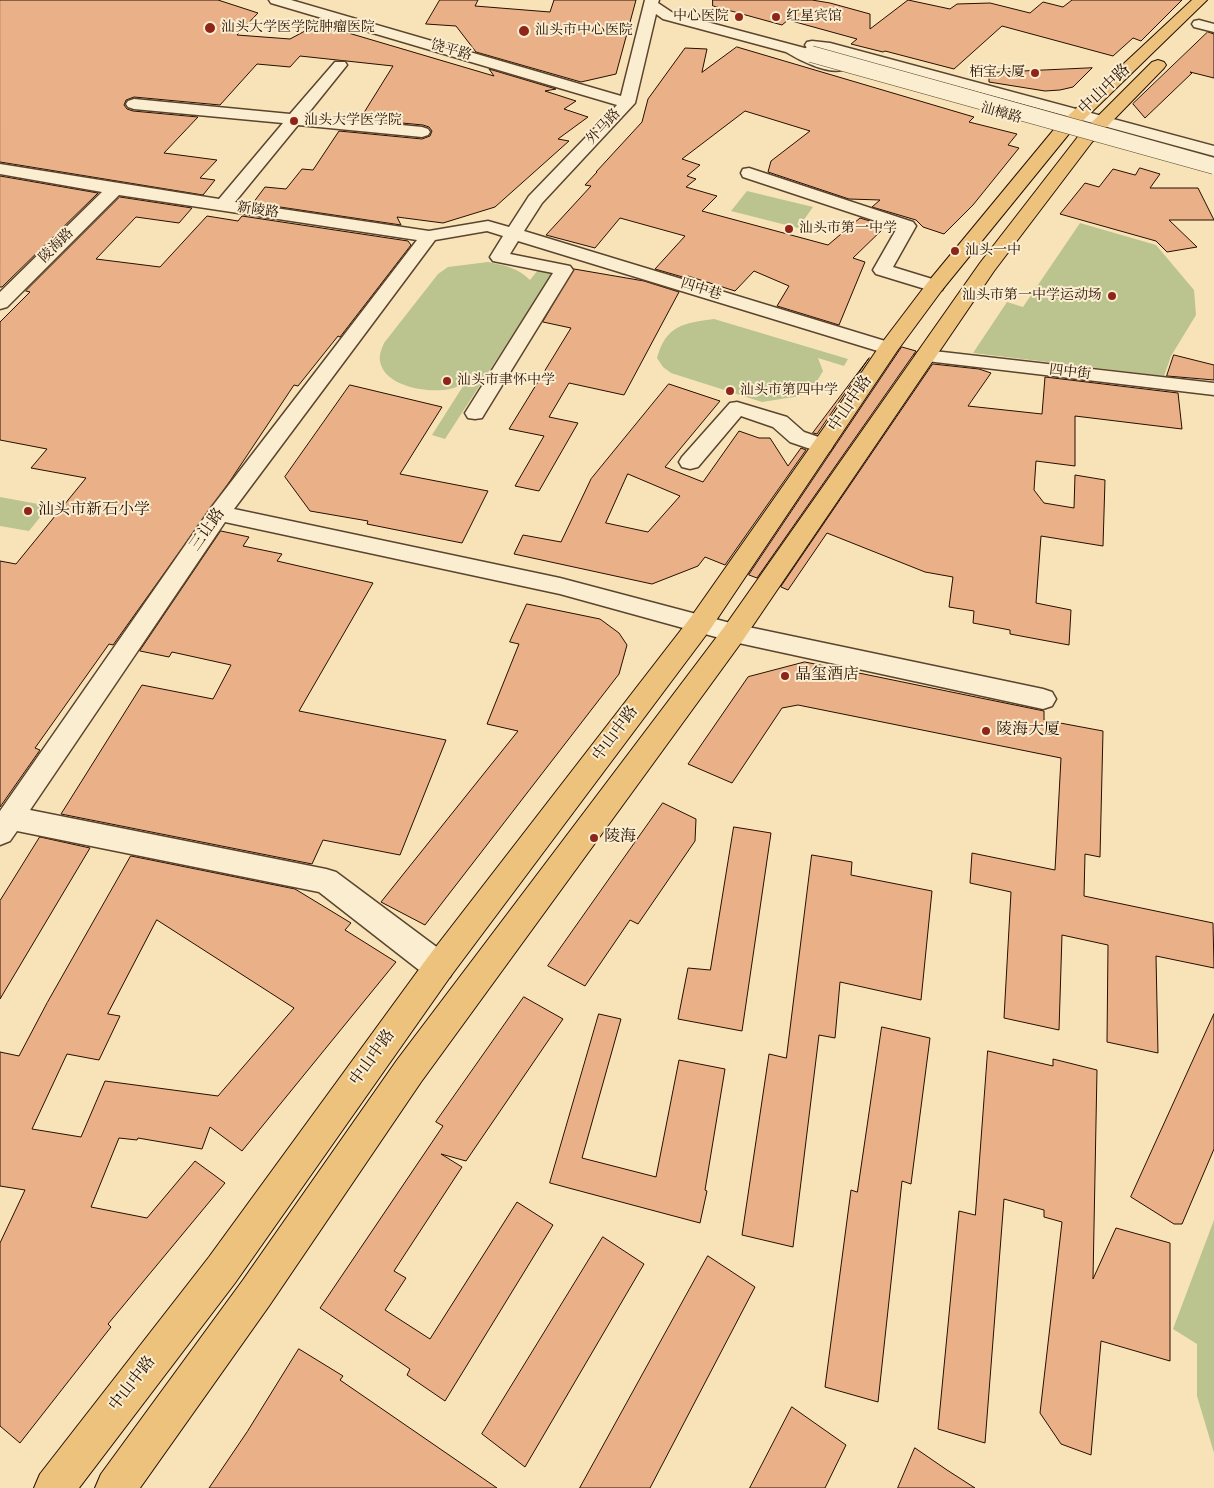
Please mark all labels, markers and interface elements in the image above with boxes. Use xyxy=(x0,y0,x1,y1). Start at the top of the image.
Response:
place label: 中心医院 xyxy=(673,9,729,25)
place label: 红星宾馆 xyxy=(786,9,842,25)
marker: 中心医院 xyxy=(733,11,745,23)
marker: 红星宾馆 xyxy=(770,11,782,23)
place label: 汕头大学医学院肿瘤医院 xyxy=(221,20,375,36)
marker: 汕头大学医学院肿瘤医院 xyxy=(203,21,217,35)
place label: 汕头市中心医院 xyxy=(535,23,633,39)
marker: 汕头市中心医院 xyxy=(517,24,531,38)
street label: 饶平路 xyxy=(428,37,474,65)
street label: 中山中路 xyxy=(1075,61,1135,119)
place label: 栢宝大厦 xyxy=(969,65,1025,81)
marker: 栢宝大厦 xyxy=(1029,67,1041,79)
street label: 汕樟路 xyxy=(978,100,1024,128)
street label: 外马路 xyxy=(584,106,624,148)
place label: 汕头大学医学院 xyxy=(304,113,402,129)
marker: 汕头大学医学院 xyxy=(288,115,300,127)
street label: 新陵路 xyxy=(236,200,280,222)
place label: 汕头市第一中学 xyxy=(799,221,897,237)
marker: 汕头市第一中学 xyxy=(783,223,795,235)
street label: 陵海路 xyxy=(36,225,78,267)
place label: 汕头一中 xyxy=(965,243,1021,259)
marker: 汕头一中 xyxy=(949,245,961,257)
street label: 四中巷 xyxy=(678,276,724,304)
place label: 汕头市第一中学运动场 xyxy=(962,288,1102,304)
marker: 汕头市第一中学运动场 xyxy=(1106,290,1118,302)
street label: 四中街 xyxy=(1048,362,1092,384)
street label: 中山中路 xyxy=(825,372,877,436)
place label: 汕头市聿怀中学 xyxy=(457,373,555,389)
marker: 汕头市聿怀中学 xyxy=(441,375,453,387)
place label: 汕头市第四中学 xyxy=(740,383,838,399)
marker: 汕头市第四中学 xyxy=(724,385,736,397)
place label: 汕头市新石小学 xyxy=(38,501,150,521)
marker: 汕头市新石小学 xyxy=(22,505,34,517)
street label: 三让路 xyxy=(186,505,230,555)
place label: 晶玺酒店 xyxy=(795,666,859,686)
marker: 晶玺酒店 xyxy=(779,670,791,682)
street label: 中山中路 xyxy=(589,703,643,765)
place label: 陵海大厦 xyxy=(996,721,1060,741)
marker: 陵海大厦 xyxy=(980,725,992,737)
place label: 陵海 xyxy=(604,828,636,848)
marker: 陵海 xyxy=(588,832,600,844)
street label: 中山中路 xyxy=(346,1026,400,1090)
street label: 中山中路 xyxy=(106,1353,160,1415)

